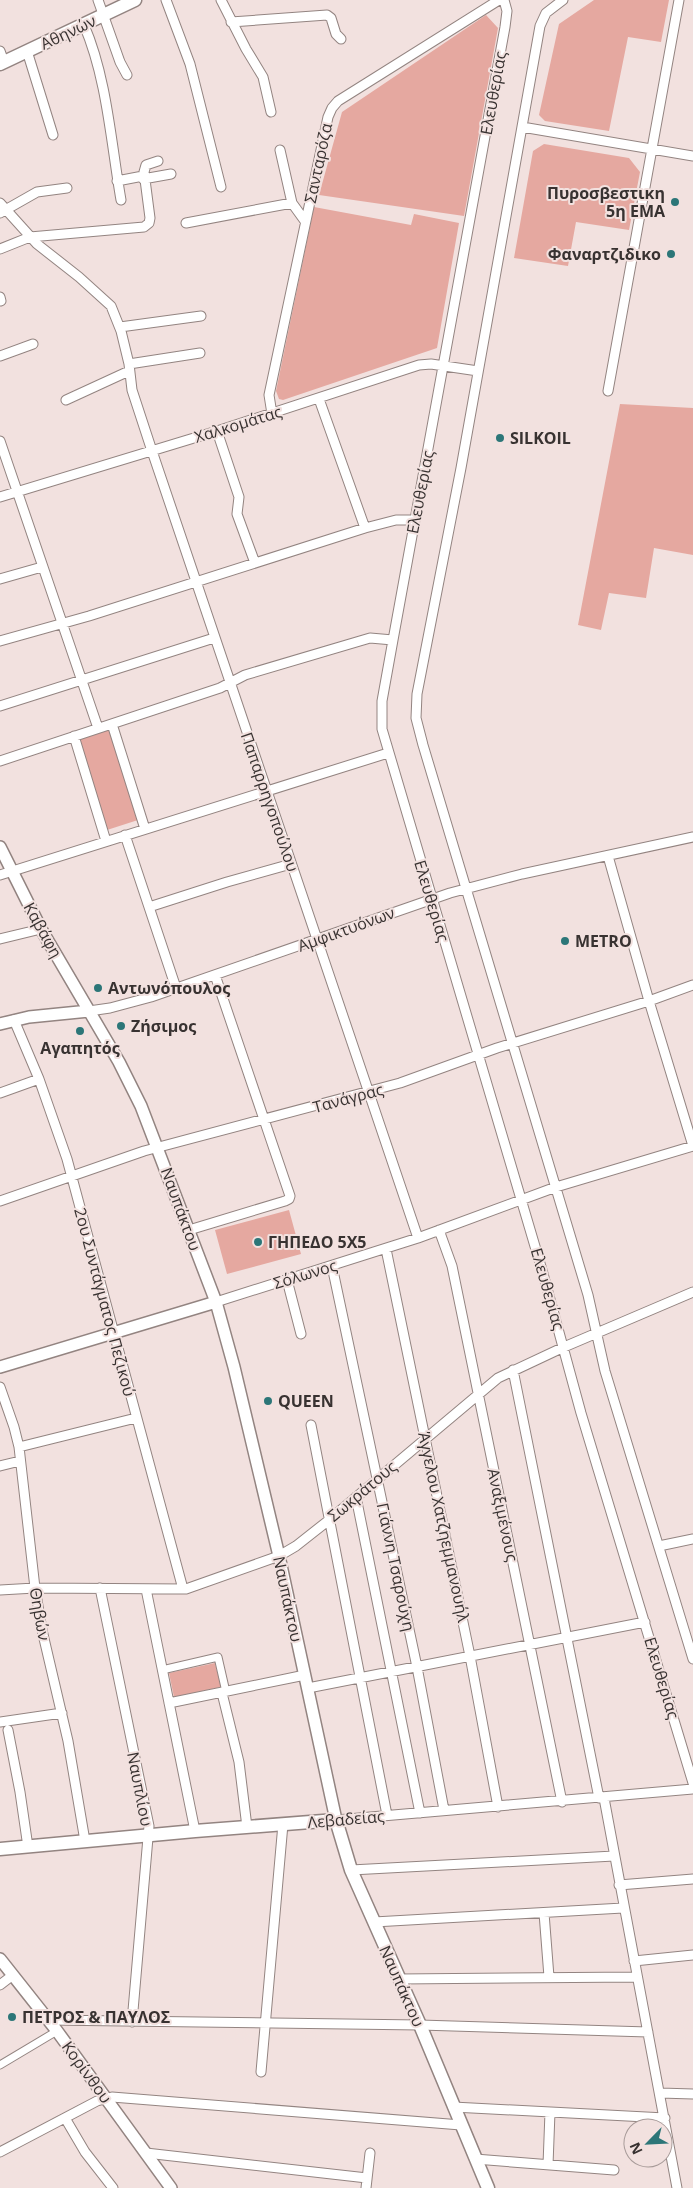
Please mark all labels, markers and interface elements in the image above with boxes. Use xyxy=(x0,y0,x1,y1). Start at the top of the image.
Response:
street label: Αθηνών xyxy=(37,9,100,54)
street label: Ελευθερίας xyxy=(475,49,511,137)
street label: Σανταρόζα xyxy=(299,121,337,205)
place label: Πυροσβεστικη 5η ΕΜΑ xyxy=(547,182,666,222)
marker: Πυροσβεστικη 5η ΕΜΑ xyxy=(669,196,681,208)
place label: Φαναρτζιδικο xyxy=(548,243,661,265)
marker: Φαναρτζιδικο xyxy=(665,248,677,260)
street label: Χαλκομάτας xyxy=(192,400,285,448)
place label: SILKOIL xyxy=(510,427,571,449)
marker: SILKOIL xyxy=(494,432,506,444)
street label: Ελευθερίας xyxy=(401,448,439,536)
street label: Παπαρρηγοπούλου xyxy=(236,729,304,875)
street label: Ελευθερίας xyxy=(409,857,455,945)
street label: Καβάφη xyxy=(19,898,67,962)
street label: Αμφικτυόνων xyxy=(294,901,398,957)
place label: METRO xyxy=(575,930,632,952)
marker: METRO xyxy=(559,935,571,947)
place label: Αντωνόπουλος xyxy=(108,977,230,999)
marker: Αντωνόπουλος xyxy=(92,982,104,994)
place label: Ζήσιμος xyxy=(131,1015,196,1037)
marker: Ζήσιμος xyxy=(115,1020,127,1032)
marker: Αγαπητός xyxy=(74,1025,86,1037)
place label: Αγαπητός xyxy=(40,1037,120,1059)
street label: Τανάγρας xyxy=(310,1078,386,1118)
street label: Ναυπάκτου xyxy=(156,1164,206,1254)
street label: 2ου Συντάγματος Πεζικού xyxy=(69,1205,141,1399)
place label: ΓΗΠΕΔΟ 5X5 xyxy=(268,1231,367,1253)
marker: ΓΗΠΕΔΟ 5X5 xyxy=(252,1236,264,1248)
street label: Ελευθερίας xyxy=(526,1245,570,1333)
street label: Σόλωνος xyxy=(270,1254,340,1294)
place label: QUEEN xyxy=(278,1390,334,1412)
marker: QUEEN xyxy=(262,1395,274,1407)
street label: Άγγελου Χατζηεμμανουήλ xyxy=(413,1430,475,1625)
street label: Σωκράτους xyxy=(323,1455,401,1526)
street label: Αναξιμένους xyxy=(482,1466,524,1564)
street label: Γιάννη Τσαρούχη xyxy=(372,1501,420,1633)
street label: Ναυπάκτου xyxy=(268,1554,308,1644)
street label: Θηβών xyxy=(25,1586,56,1643)
street label: Ελευθερίας xyxy=(639,1634,685,1722)
street label: Ναυπλίου xyxy=(122,1750,158,1828)
street label: Λεβαδείας xyxy=(307,1805,386,1833)
street label: Ναυπάκτου xyxy=(374,1942,430,2030)
place label: ΠΕΤΡΟΣ & ΠΑΥΛΟΣ xyxy=(22,2006,170,2028)
marker: ΠΕΤΡΟΣ & ΠΑΥΛΟΣ xyxy=(6,2011,18,2023)
street label: Κορίνθου xyxy=(57,2036,117,2108)
north arrow xyxy=(623,2118,673,2168)
text: N xyxy=(625,2139,647,2158)

